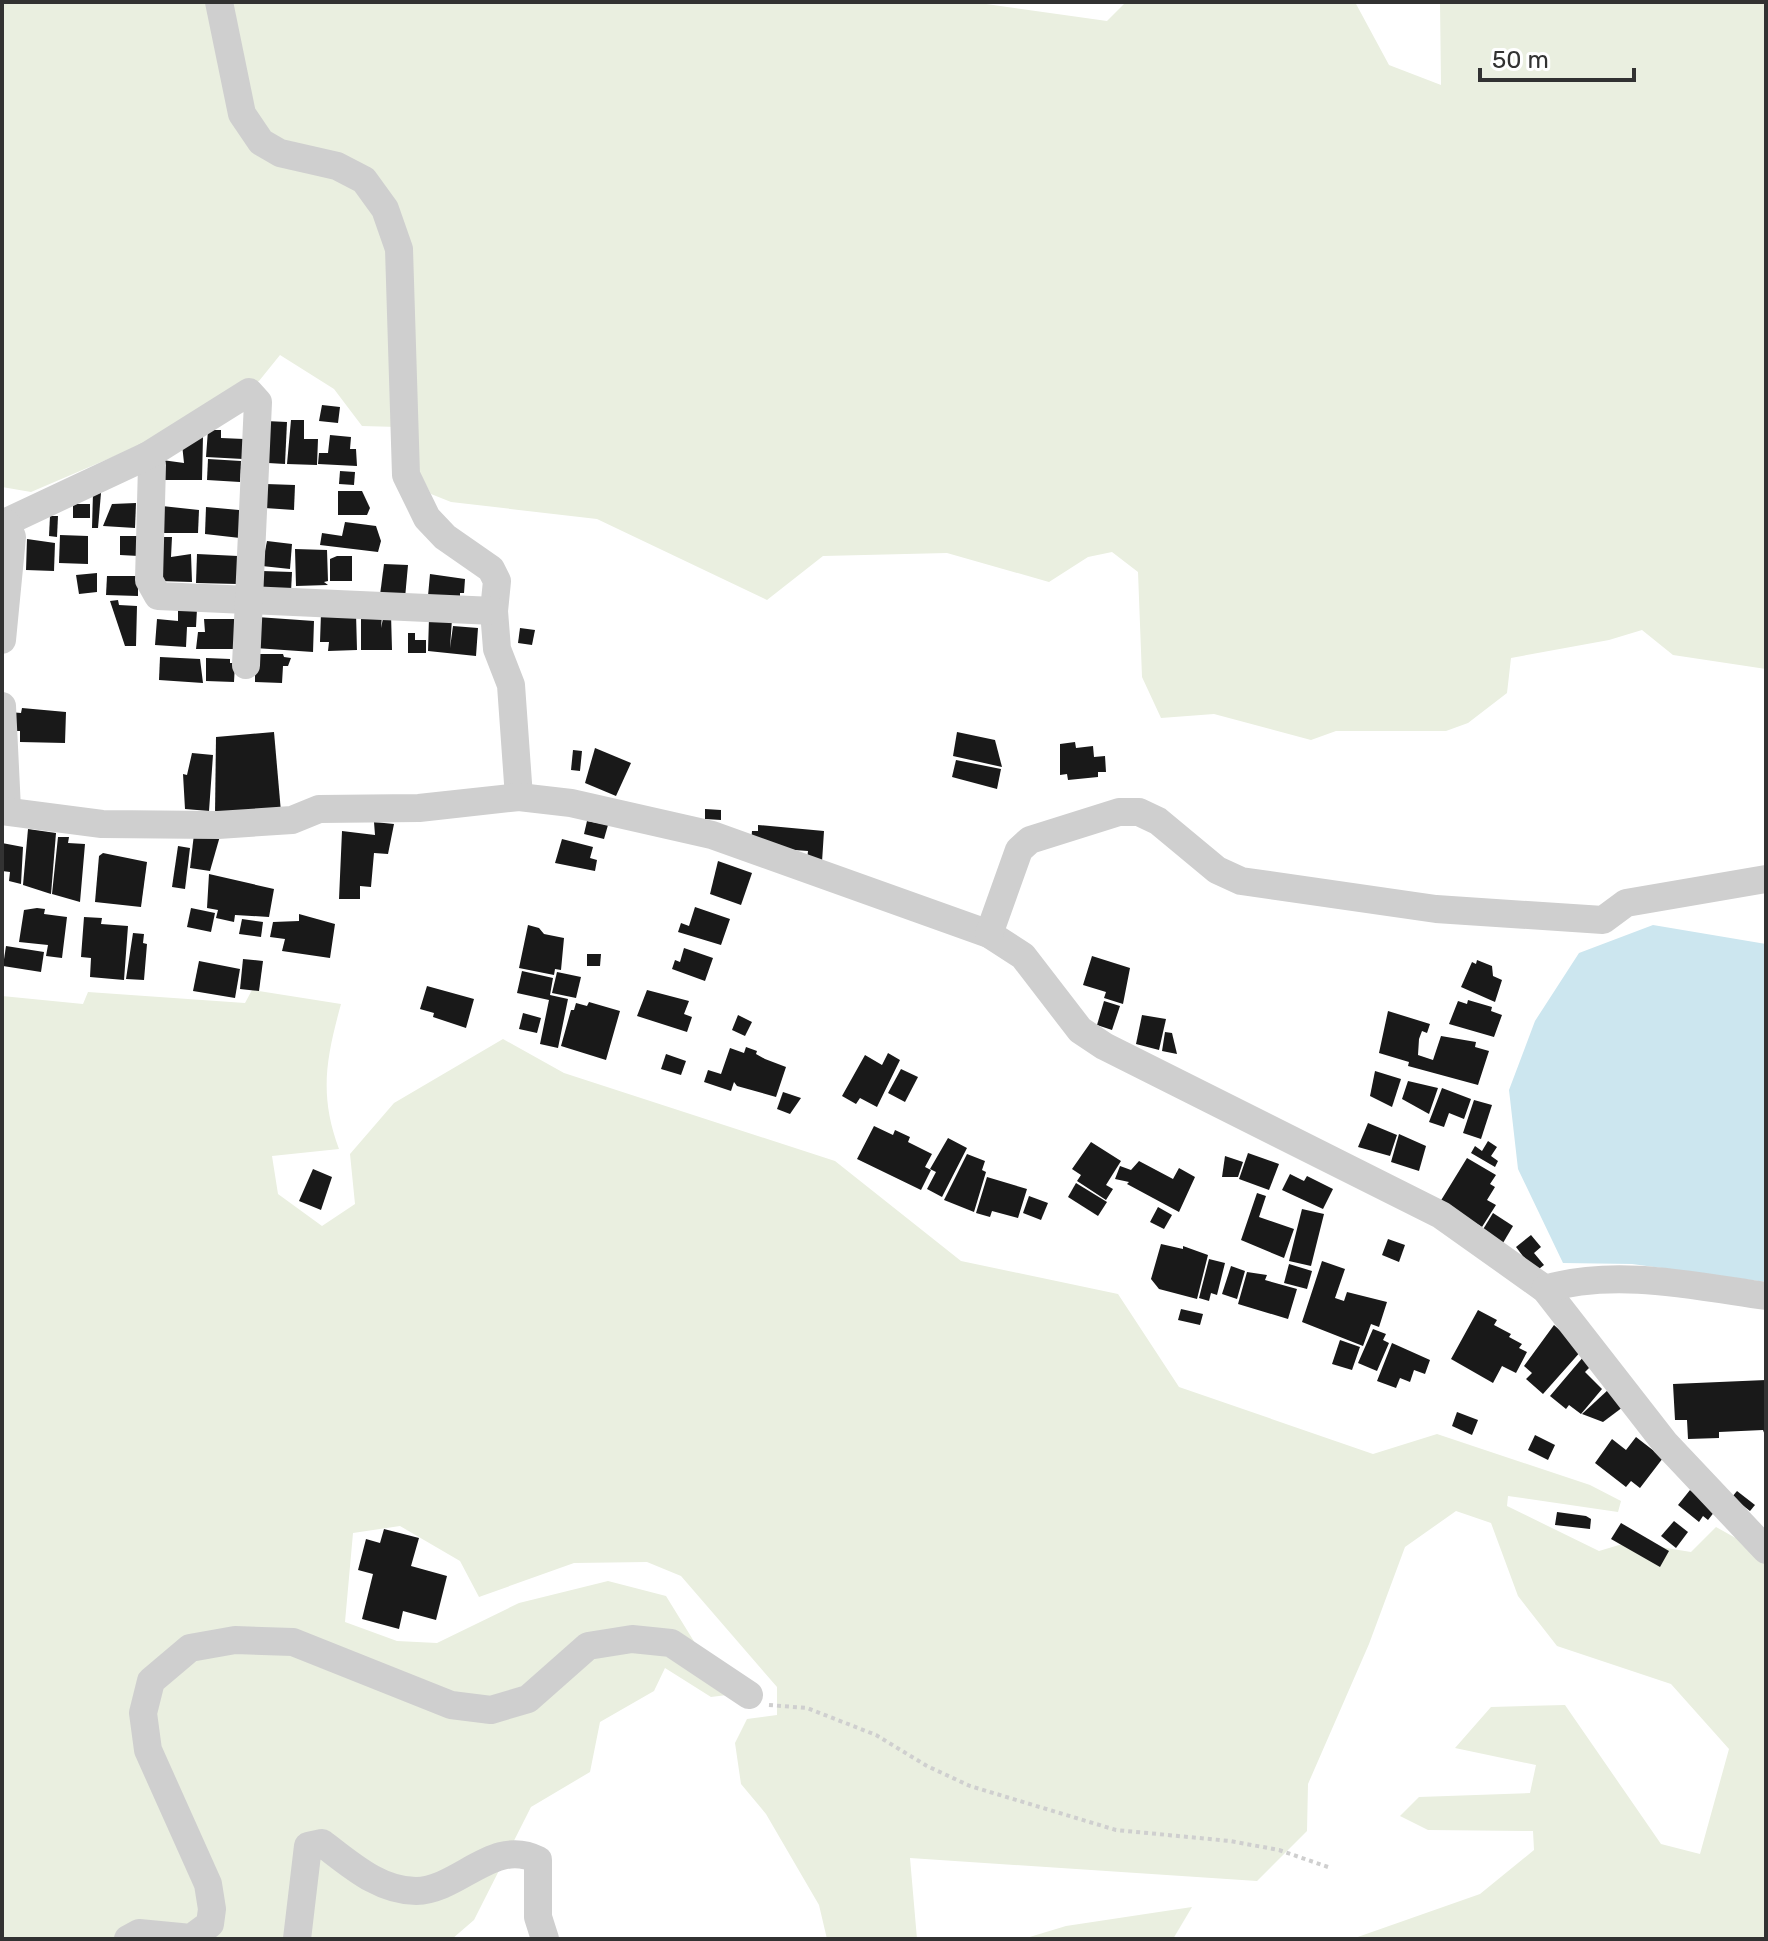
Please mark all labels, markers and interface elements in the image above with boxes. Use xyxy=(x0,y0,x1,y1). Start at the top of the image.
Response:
scale bar xyxy=(1480,32,1634,82)
text: 50 m xyxy=(1492,46,1549,74)

